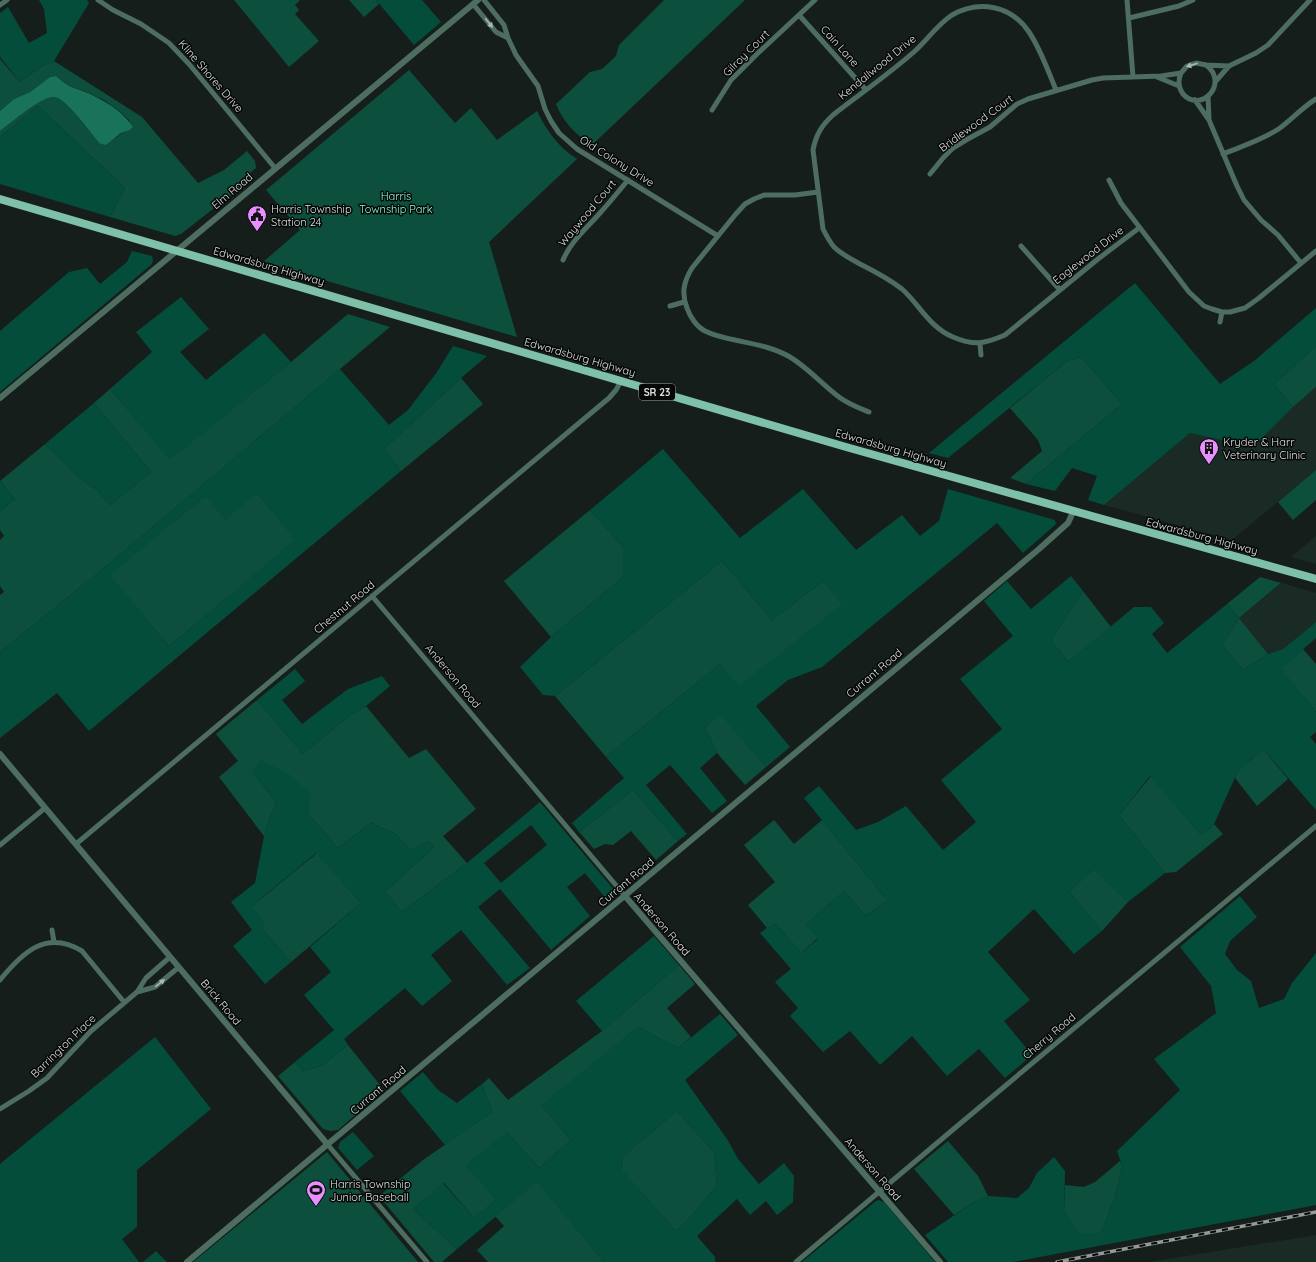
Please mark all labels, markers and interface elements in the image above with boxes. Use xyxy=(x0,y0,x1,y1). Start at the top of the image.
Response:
one-way arrow xyxy=(485,18,493,29)
street label: Cain Lane xyxy=(818,22,862,70)
street label: Gilroy Court xyxy=(720,26,773,79)
street label: Kendallwood Drive xyxy=(835,31,919,103)
street label: Kline Shores Drive xyxy=(176,37,246,115)
one-way arrow xyxy=(1186,62,1198,68)
street label: Bridlewood Court xyxy=(936,91,1016,155)
street label: Old Colony Drive xyxy=(577,132,657,190)
street label: Elm Road xyxy=(209,170,255,212)
street label: Waywood Court xyxy=(555,177,619,249)
park label: Harris Township Park xyxy=(359,189,433,216)
place label: Harris Township Station 24 xyxy=(271,202,352,229)
public building icon: Harris Township Station 24 xyxy=(246,204,268,232)
street label: Eaglewood Drive xyxy=(1050,223,1126,287)
street label: Edwardsburg Highway xyxy=(212,243,326,289)
street label: Edwardsburg Highway xyxy=(523,334,637,380)
road number: SR 23 xyxy=(639,384,675,400)
street label: Edwardsburg Highway xyxy=(834,425,948,471)
place label: Kryder & Harr Veterinary Clinic xyxy=(1223,435,1306,462)
building icon: Kryder & Harr Veterinary Clinic xyxy=(1198,437,1220,465)
street label: Edwardsburg Highway xyxy=(1145,514,1259,558)
street label: Chestnut Road xyxy=(311,577,377,637)
street label: Anderson Road xyxy=(422,641,484,711)
street label: Currant Road xyxy=(843,646,905,700)
street label: Currant Road xyxy=(595,855,657,909)
street label: Anderson Road xyxy=(631,890,693,958)
street label: Brick Road xyxy=(198,976,244,1028)
one-way arrow xyxy=(154,978,165,987)
street label: Cherry Road xyxy=(1020,1010,1078,1062)
street label: Barrington Place xyxy=(27,1011,99,1081)
street label: Currant Road xyxy=(347,1063,409,1117)
street label: Anderson Road xyxy=(842,1135,904,1203)
place label: Harris Township Junior Baseball xyxy=(330,1177,411,1204)
sports icon: Harris Township Junior Baseball xyxy=(305,1179,327,1207)

